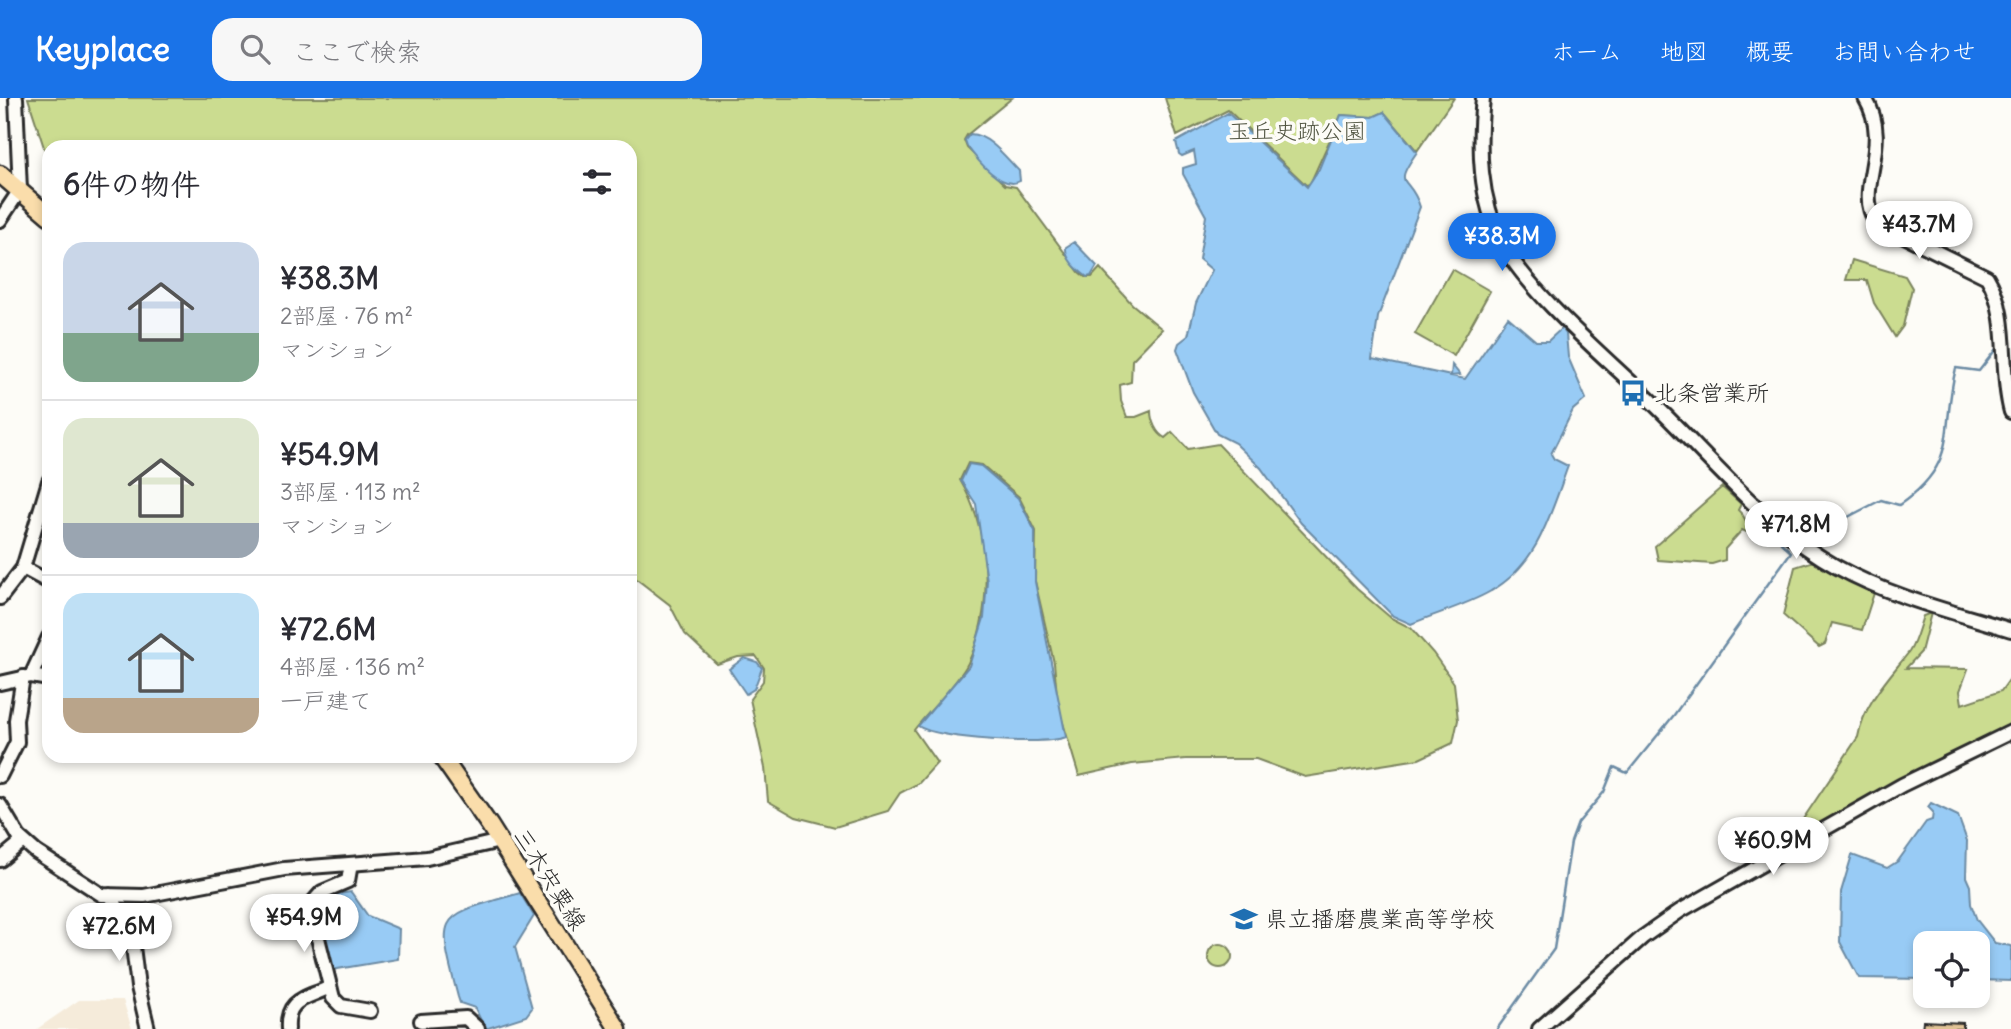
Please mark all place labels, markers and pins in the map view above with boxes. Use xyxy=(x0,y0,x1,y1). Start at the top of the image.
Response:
pin: ¥43.7M xyxy=(1862,202,1976,261)
pin: ¥38.3M xyxy=(1445,214,1559,273)
bus stop icon: 北条営業所 xyxy=(1618,378,1648,408)
place label: 北条営業所 xyxy=(1654,378,1769,407)
pin: ¥71.8M xyxy=(1739,502,1853,561)
pin: ¥60.9M xyxy=(1716,818,1830,877)
pin: ¥54.9M xyxy=(247,894,361,954)
pin: ¥72.6M xyxy=(62,904,176,963)
school or university icon: 県立播磨農業高等学校 xyxy=(1229,904,1259,934)
place label: 県立播磨農業高等学校 xyxy=(1265,904,1495,933)

